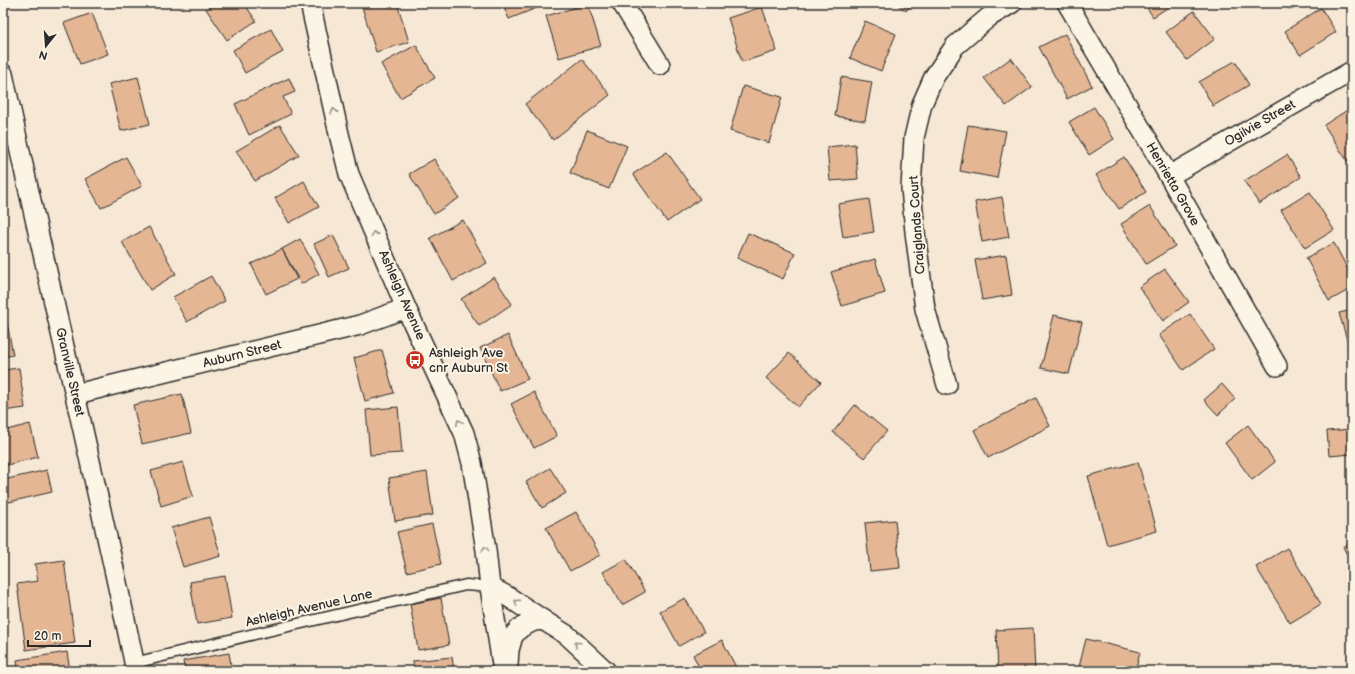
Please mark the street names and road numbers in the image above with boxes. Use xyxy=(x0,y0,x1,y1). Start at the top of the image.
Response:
street label: Ogilvie Street xyxy=(1222,96,1298,150)
street label: Henrietta Grove xyxy=(1143,139,1204,229)
street label: Craiglands Court xyxy=(906,175,928,275)
street label: Ashleigh Avenue xyxy=(375,248,429,343)
street label: Granville Street xyxy=(52,326,88,418)
street label: Auburn Street xyxy=(201,337,283,371)
street label: Ashleigh Avenue Lane xyxy=(244,586,374,630)

